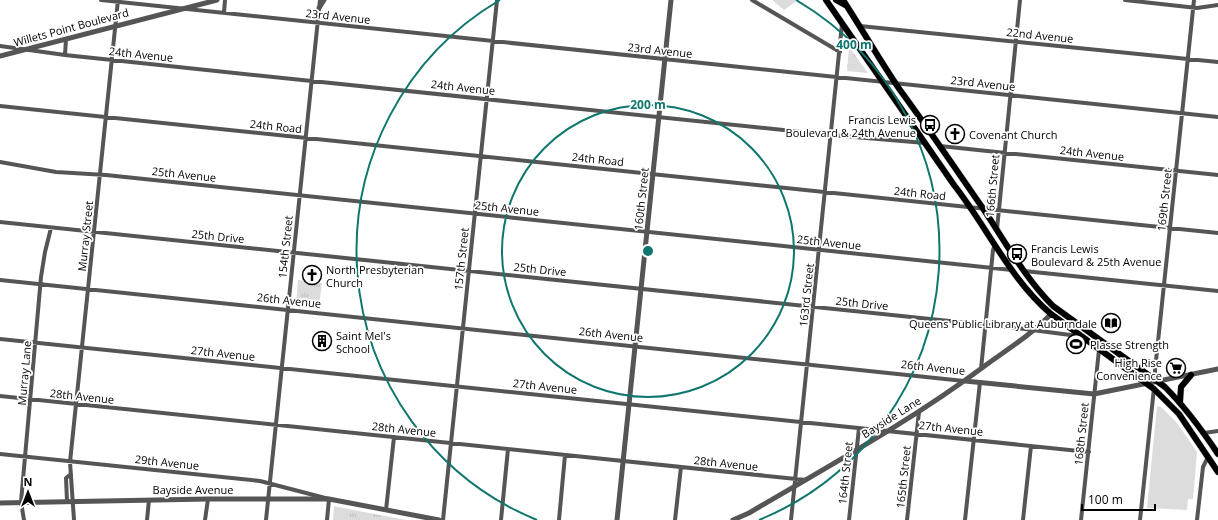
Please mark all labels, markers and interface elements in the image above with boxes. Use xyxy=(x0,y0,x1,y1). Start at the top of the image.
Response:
street label: Willets Point Boulevard xyxy=(12,4,130,50)
street label: 23rd Avenue xyxy=(305,5,371,27)
street label: 22nd Avenue xyxy=(1006,24,1074,46)
text: 400 m xyxy=(836,36,872,53)
street label: 23rd Avenue xyxy=(627,39,693,61)
street label: 24th Avenue xyxy=(108,43,174,65)
street label: 23rd Avenue xyxy=(950,72,1016,94)
street label: 24th Avenue xyxy=(430,76,496,98)
text: 200 m xyxy=(630,96,666,113)
place label: Francis Lewis Boulevard & 24th Avenue xyxy=(786,112,916,140)
bus stop icon: Francis Lewis Boulevard & 24th Avenue xyxy=(919,114,941,136)
street label: 24th Road xyxy=(249,116,303,136)
church icon: Covenant Church xyxy=(944,123,966,145)
place label: Covenant Church xyxy=(969,127,1058,142)
street label: 24th Avenue xyxy=(1059,142,1125,164)
street label: 24th Road xyxy=(571,149,625,169)
street label: 166th Street xyxy=(982,154,1002,218)
street label: 25th Avenue xyxy=(151,163,217,185)
street label: 160th Street xyxy=(630,167,652,231)
street label: 169th Street xyxy=(1153,168,1175,232)
street label: 24th Road xyxy=(893,183,947,203)
street label: 25th Avenue xyxy=(474,197,540,219)
street label: Murray Street xyxy=(74,200,96,272)
street label: 154th Street xyxy=(274,215,296,279)
street label: 25th Drive xyxy=(191,226,245,246)
street label: 157th Street xyxy=(450,227,472,291)
street label: 25th Avenue xyxy=(796,231,862,253)
place label: Francis Lewis Boulevard & 25th Avenue xyxy=(1031,241,1161,269)
bus stop icon: Francis Lewis Boulevard & 25th Avenue xyxy=(1006,243,1028,265)
centre of rings xyxy=(641,244,655,258)
street label: 25th Drive xyxy=(513,259,567,279)
place label: North Presbyterian Church xyxy=(326,262,424,290)
street label: 163rd Street xyxy=(795,262,817,327)
church icon: North Presbyterian Church xyxy=(301,264,323,286)
street label: 26th Avenue xyxy=(256,289,322,311)
street label: 25th Drive xyxy=(835,293,889,313)
library icon: Queens Public Library at Auburndale xyxy=(1100,312,1122,334)
place label: Queens Public Library at Auburndale xyxy=(909,316,1097,331)
street label: 26th Avenue xyxy=(578,323,644,345)
place label: Saint Mel's School xyxy=(336,328,391,356)
building icon: Saint Mel's School xyxy=(311,330,333,352)
sports icon: Plasse Strength xyxy=(1065,333,1087,355)
place label: Plasse Strength xyxy=(1090,337,1169,352)
street label: Murray Lane xyxy=(14,340,34,406)
street label: 27th Avenue xyxy=(190,342,256,364)
place label: High Rise Convenience xyxy=(1096,355,1162,383)
street label: 26th Avenue xyxy=(900,356,966,378)
supermarket icon: High Rise Convenience xyxy=(1165,357,1187,379)
street label: 27th Avenue xyxy=(512,375,578,397)
street label: 28th Avenue xyxy=(49,385,115,407)
street label: Bayside Lane xyxy=(858,393,924,441)
street label: 168th Street xyxy=(1070,402,1092,466)
street label: 27th Avenue xyxy=(918,417,984,439)
street label: 28th Avenue xyxy=(371,418,437,440)
street label: 164th Street xyxy=(834,441,856,505)
street label: 165th Street xyxy=(892,445,914,509)
street label: 29th Avenue xyxy=(134,451,200,473)
street label: 28th Avenue xyxy=(693,452,759,474)
north arrow xyxy=(8,472,48,512)
text: N xyxy=(24,474,32,489)
street label: Bayside Avenue xyxy=(153,482,233,497)
scale bar xyxy=(1082,486,1155,512)
text: 100 m xyxy=(1088,491,1123,508)

